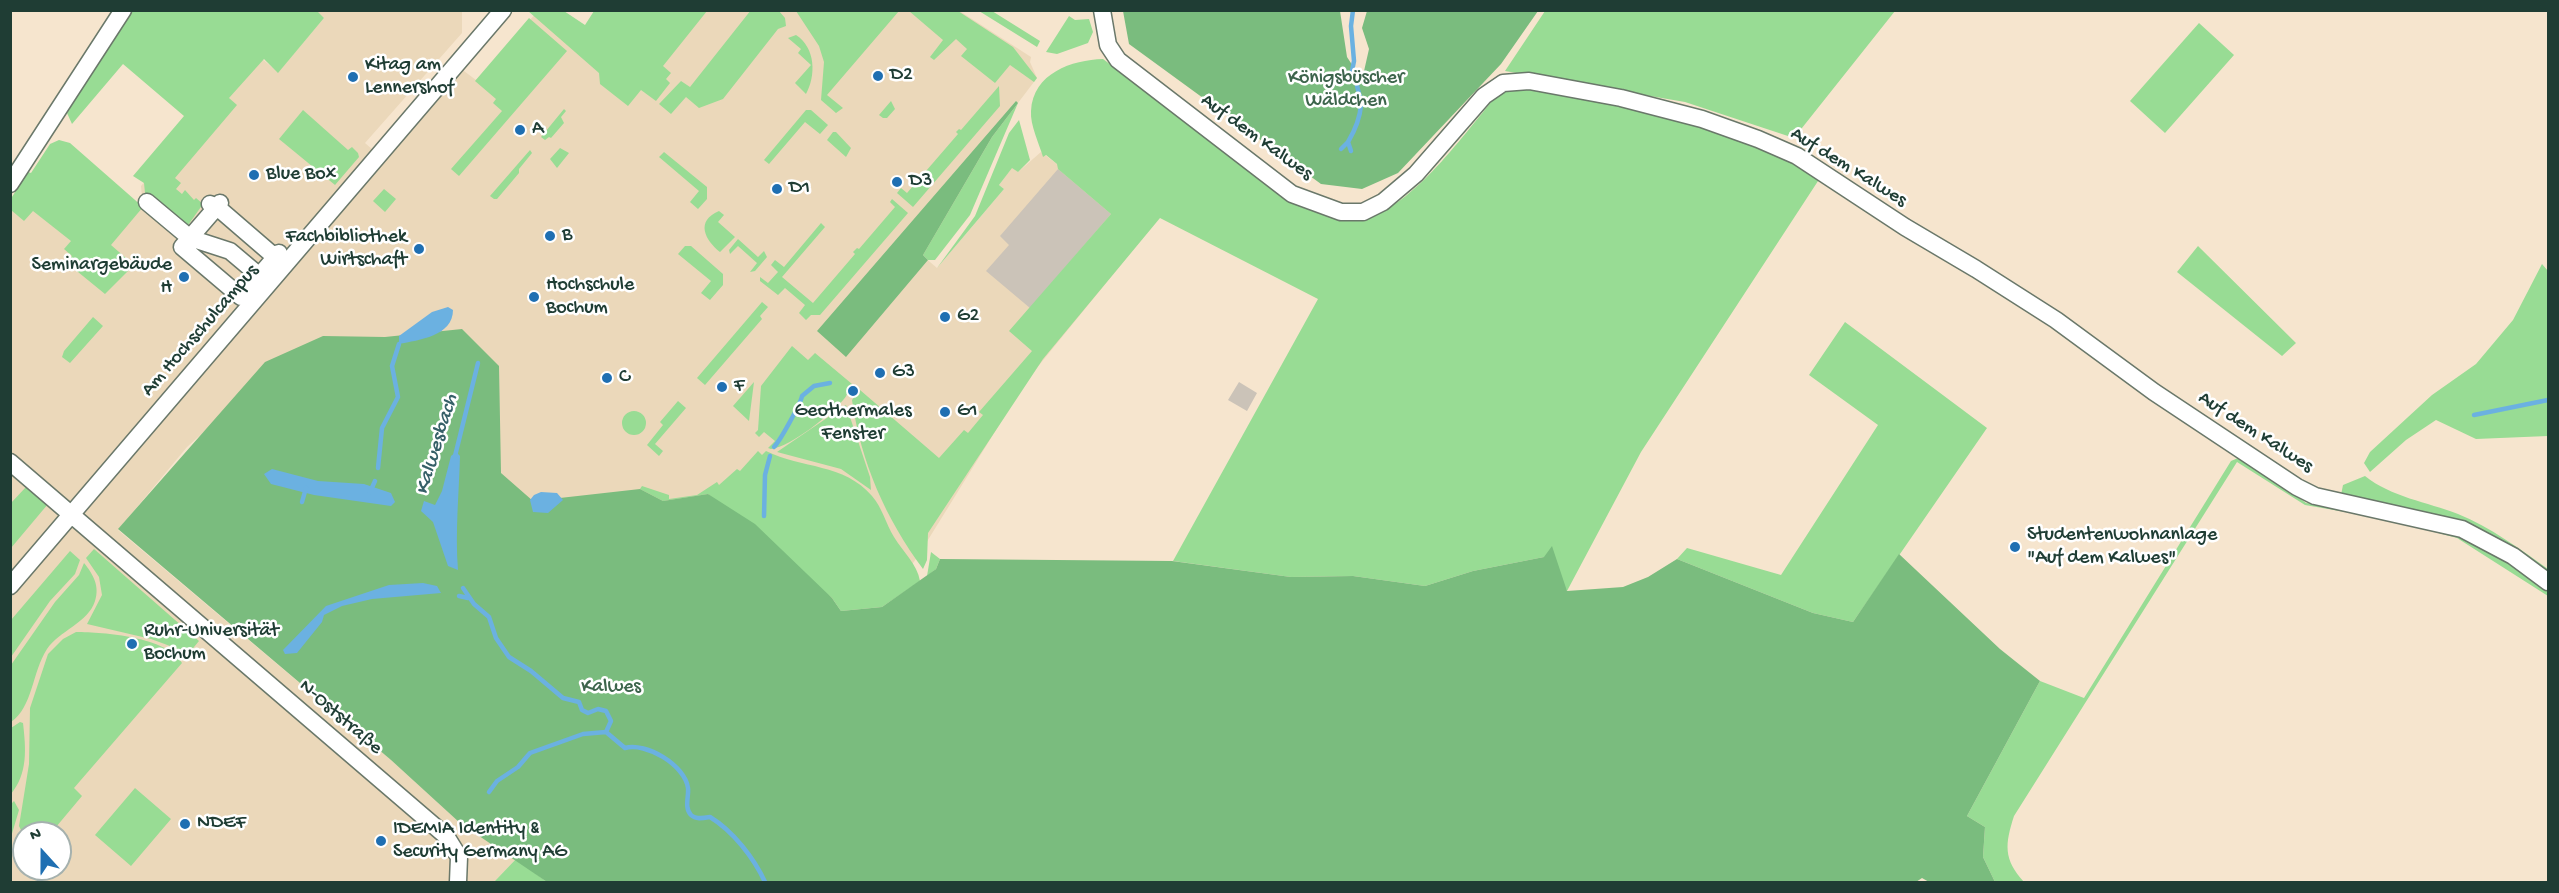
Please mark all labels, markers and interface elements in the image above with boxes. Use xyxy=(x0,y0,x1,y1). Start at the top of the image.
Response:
place label: Kitag am Lennershof xyxy=(365,54,454,101)
place label: D2 xyxy=(890,64,913,88)
park label: Königsbüscher Wäldchen xyxy=(1288,67,1404,114)
marker: D2 xyxy=(871,69,885,83)
marker: Kitag am Lennershof xyxy=(346,70,360,84)
street label: Auf dem Kalwes xyxy=(1195,89,1317,187)
place label: A xyxy=(532,118,544,142)
marker: A xyxy=(513,123,527,137)
street label: Auf dem Kalwes xyxy=(1785,123,1911,213)
place label: Blue Box xyxy=(266,163,336,187)
marker: Blue Box xyxy=(247,168,261,182)
place label: D3 xyxy=(909,170,932,194)
marker: D3 xyxy=(890,175,904,189)
place label: D1 xyxy=(789,177,810,201)
marker: D1 xyxy=(770,182,784,196)
place label: B xyxy=(562,224,572,248)
place label: Fachbibliothek Wirtschaft xyxy=(285,226,407,273)
marker: B xyxy=(543,229,557,243)
marker: Fachbibliothek Wirtschaft xyxy=(412,242,426,256)
place label: Seminargebäude H xyxy=(31,254,172,301)
street label: Am Hochschulcampus xyxy=(137,260,265,402)
marker: Seminargebäude H xyxy=(177,270,191,284)
place label: Hochschule Bochum xyxy=(546,274,634,321)
marker: Hochschule Bochum xyxy=(527,290,541,304)
place label: G2 xyxy=(957,305,979,329)
marker: G2 xyxy=(938,310,952,324)
place label: G3 xyxy=(892,361,915,385)
place label: C xyxy=(619,366,630,390)
marker: G3 xyxy=(873,366,887,380)
marker: C xyxy=(600,371,614,385)
place label: F xyxy=(734,375,744,399)
marker: F xyxy=(715,380,729,394)
marker: Geothermales Fenster xyxy=(846,384,860,398)
street label: Auf dem Kalwes xyxy=(2193,387,2317,479)
water label: Kalwesbach xyxy=(411,392,465,498)
place label: Geothermales Fenster xyxy=(794,400,912,447)
place label: G1 xyxy=(957,400,978,424)
marker: G1 xyxy=(938,405,952,419)
place label: Studentenwohnanlage "Auf dem Kalwes" xyxy=(2027,524,2217,571)
marker: Studentenwohnanlage "Auf dem Kalwes" xyxy=(2008,540,2022,554)
place label: Ruhr-Universität Bochum xyxy=(144,620,279,667)
marker: Ruhr-Universität Bochum xyxy=(125,637,139,651)
street label: N-Oststraße xyxy=(293,675,387,761)
park label: Kalwes xyxy=(581,676,641,700)
place label: NDEF xyxy=(197,812,246,836)
marker: NDEF xyxy=(178,817,192,831)
place label: IDEMIA Identity & Security Germany AG xyxy=(393,818,567,865)
north arrow xyxy=(12,821,72,881)
text: N xyxy=(28,825,44,846)
marker: IDEMIA Identity & Security Germany AG xyxy=(374,834,388,848)

